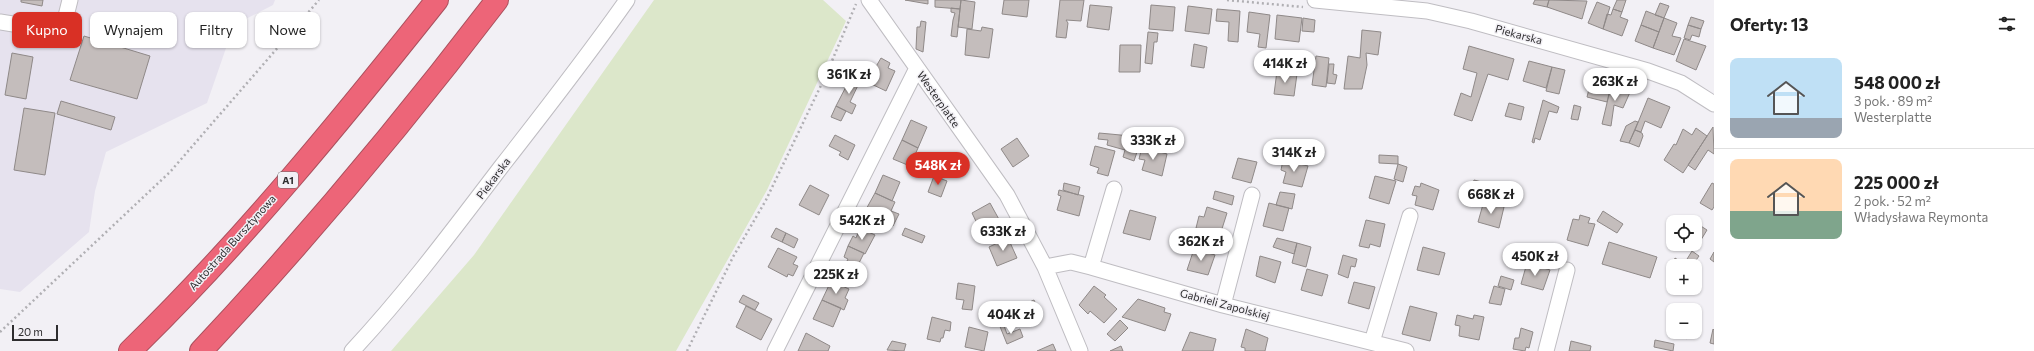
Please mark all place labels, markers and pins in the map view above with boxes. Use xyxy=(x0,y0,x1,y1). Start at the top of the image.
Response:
pin: 414K zł xyxy=(1248,50,1322,84)
pin: 361K zł xyxy=(812,61,886,95)
pin: 263K zł xyxy=(1578,68,1652,102)
pin: 333K zł xyxy=(1116,127,1190,161)
pin: 314K zł xyxy=(1257,139,1331,173)
pin: 548K zł xyxy=(901,152,975,186)
pin: 668K zł xyxy=(1454,181,1528,215)
pin: 542K zł xyxy=(825,207,899,241)
pin: 633K zł xyxy=(966,218,1040,252)
pin: 362K zł xyxy=(1164,228,1238,262)
pin: 450K zł xyxy=(1498,243,1572,277)
pin: 225K zł xyxy=(799,261,873,295)
pin: 404K zł xyxy=(974,301,1048,335)

